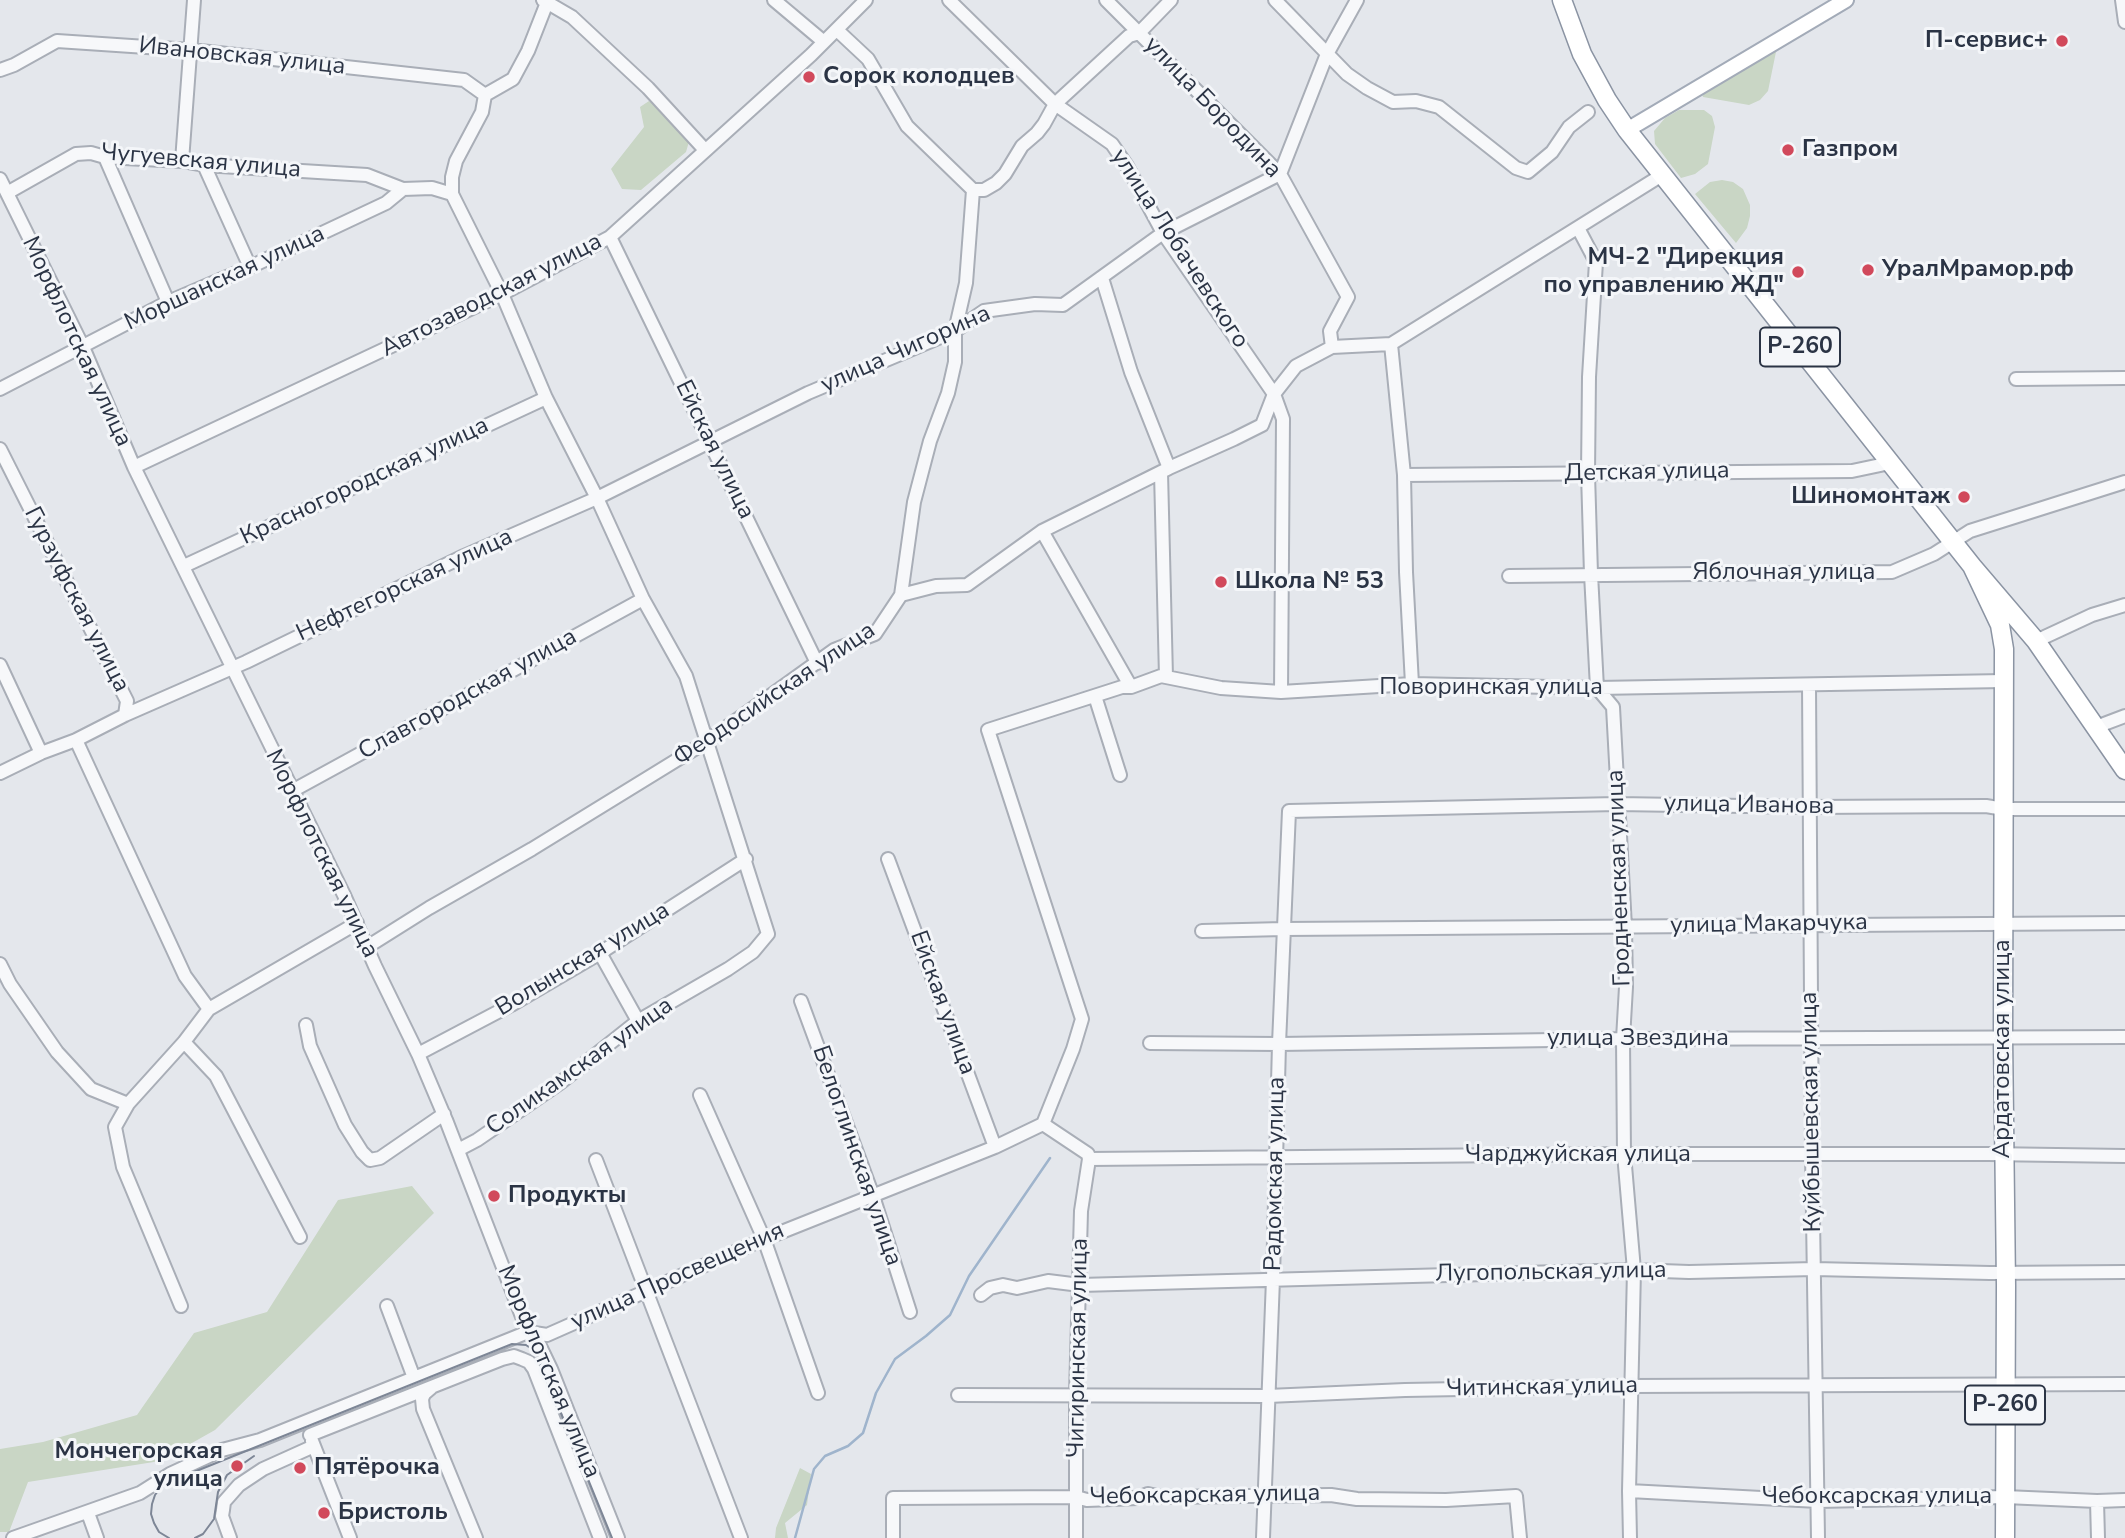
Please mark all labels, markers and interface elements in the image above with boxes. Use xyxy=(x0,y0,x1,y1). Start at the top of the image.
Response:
place label: П-сервис+ xyxy=(1925,27,2048,55)
street label: улица Бородина xyxy=(1137,31,1287,185)
street label: Ивановская улица xyxy=(137,32,347,82)
marker: П-сервис+ xyxy=(2054,33,2070,49)
place label: Сорок колодцев xyxy=(823,63,1015,91)
marker: Сорок колодцев xyxy=(801,69,817,85)
place label: Газпром xyxy=(1802,136,1898,164)
street label: Чугуевская улица xyxy=(100,139,302,185)
marker: Газпром xyxy=(1780,142,1796,158)
street label: улица Лобачевского xyxy=(1104,144,1254,354)
street label: Моршанская улица xyxy=(120,220,330,338)
street label: Автозаводская улица xyxy=(377,228,607,364)
street label: Морфлотская улица xyxy=(15,232,137,452)
place label: МЧ-2 "Дирекция по управлению ЖД" xyxy=(1543,244,1784,300)
place label: УралМрамор.рф xyxy=(1882,256,2074,284)
marker: УралМрамор.рф xyxy=(1860,262,1876,278)
marker: МЧ-2 "Дирекция по управлению ЖД" xyxy=(1790,264,1806,280)
street label: улица Чигорина xyxy=(817,300,995,400)
road number: Р-260 xyxy=(1760,328,1840,366)
street label: Ейская улица xyxy=(668,376,760,524)
street label: Красногородская улица xyxy=(236,412,494,552)
street label: Детская улица xyxy=(1564,457,1730,489)
place label: Шиномонтаж xyxy=(1791,483,1950,511)
marker: Шиномонтаж xyxy=(1956,489,1972,505)
street label: Гурзуфская улица xyxy=(17,502,135,698)
street label: Нефтегорская улица xyxy=(292,523,518,649)
street label: Яблочная улица xyxy=(1692,559,1876,587)
place label: Школа № 53 xyxy=(1235,568,1384,596)
marker: Школа № 53 xyxy=(1213,574,1229,590)
street label: Феодосийская улица xyxy=(669,617,881,773)
street label: Славгородская улица xyxy=(354,623,582,767)
street label: Поворинская улица xyxy=(1379,674,1603,702)
street label: Морфлотская улица xyxy=(258,745,384,963)
street label: Гродненская улица xyxy=(1602,769,1638,987)
street label: улица Иванова xyxy=(1663,790,1835,822)
street label: Волынская улица xyxy=(491,897,675,1023)
street label: улица Макарчука xyxy=(1670,909,1868,941)
street label: Ейская улица xyxy=(903,927,981,1079)
street label: Ардатовская улица xyxy=(1989,939,2017,1159)
street label: Куйбышевская улица xyxy=(1796,991,1828,1233)
street label: Соликамская улица xyxy=(481,992,679,1142)
street label: улица Звездина xyxy=(1547,1025,1729,1053)
street label: Белоглинская улица xyxy=(805,1042,907,1270)
street label: Радомская улица xyxy=(1260,1077,1292,1271)
street label: Чарджуйская улица xyxy=(1465,1141,1691,1169)
place label: Продукты xyxy=(508,1182,626,1210)
marker: Продукты xyxy=(486,1188,502,1204)
street label: улица Просвещения xyxy=(567,1217,789,1337)
street label: Чигиринская улица xyxy=(1063,1238,1095,1458)
street label: Лугопольская улица xyxy=(1435,1257,1667,1289)
street label: Морфлотская улица xyxy=(490,1261,606,1483)
street label: Читинская улица xyxy=(1446,1372,1638,1404)
road number: Р-260 xyxy=(1965,1386,2045,1424)
place label: Мончегорская улица xyxy=(54,1438,223,1494)
place label: Пятёрочка xyxy=(314,1454,440,1482)
marker: Мончегорская улица xyxy=(229,1458,245,1474)
marker: Пятёрочка xyxy=(292,1460,308,1476)
street label: Чебоксарская улица xyxy=(1090,1480,1320,1512)
street label: Чебоксарская улица xyxy=(1762,1483,1992,1511)
place label: Бристоль xyxy=(338,1499,448,1527)
marker: Бристоль xyxy=(316,1505,332,1521)

